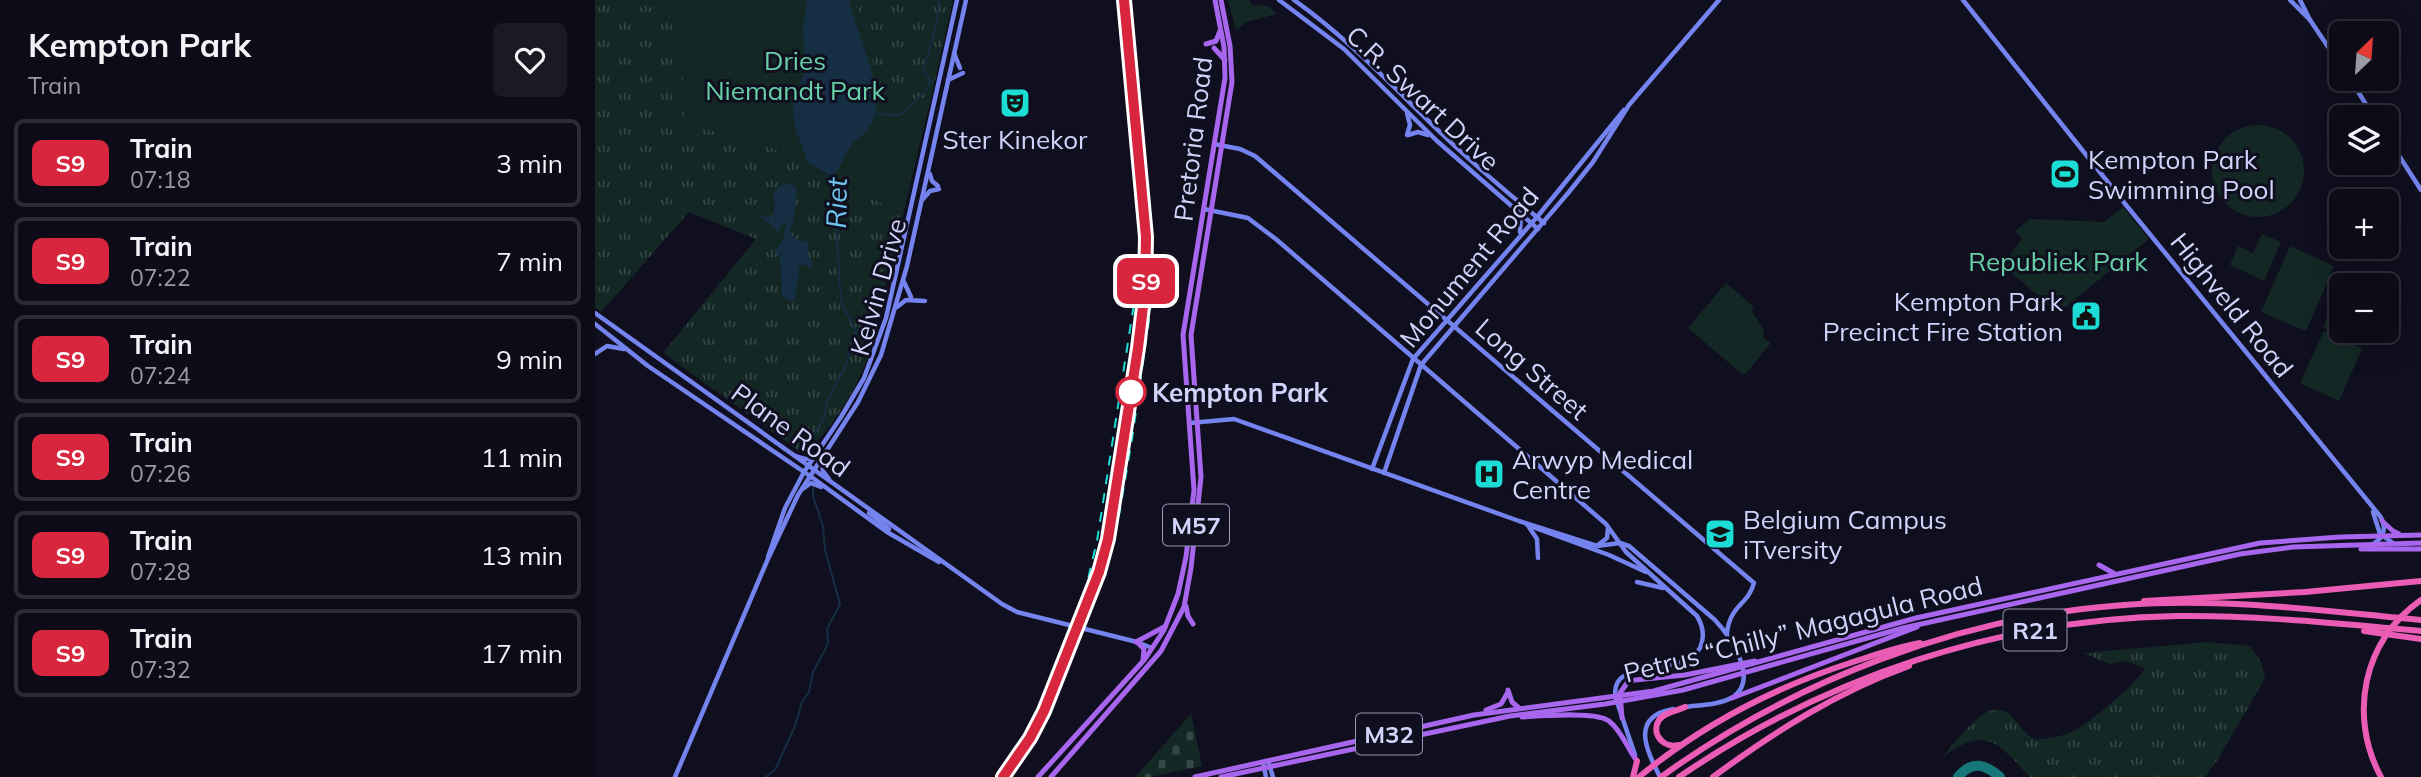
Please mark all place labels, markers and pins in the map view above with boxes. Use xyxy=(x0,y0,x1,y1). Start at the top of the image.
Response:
theatre icon: Ster Kinekor xyxy=(998,86,1032,120)
place label: Ster Kinekor xyxy=(943,123,1088,156)
place label: Kempton Park Swimming Pool xyxy=(2088,143,2275,206)
sports icon: Kempton Park Swimming Pool xyxy=(2048,157,2082,191)
place label: Kempton Park Precinct Fire Station xyxy=(1823,285,2064,348)
public building icon: Kempton Park Precinct Fire Station xyxy=(2069,299,2103,333)
place label: Kempton Park xyxy=(1152,376,1329,409)
marker: Kempton Park xyxy=(1116,377,1146,407)
place label: Arwyp Medical Centre xyxy=(1512,443,1693,506)
hospital icon: Arwyp Medical Centre xyxy=(1472,457,1506,491)
place label: Belgium Campus iTversity xyxy=(1743,503,1947,566)
school or university icon: Belgium Campus iTversity xyxy=(1703,517,1737,551)

